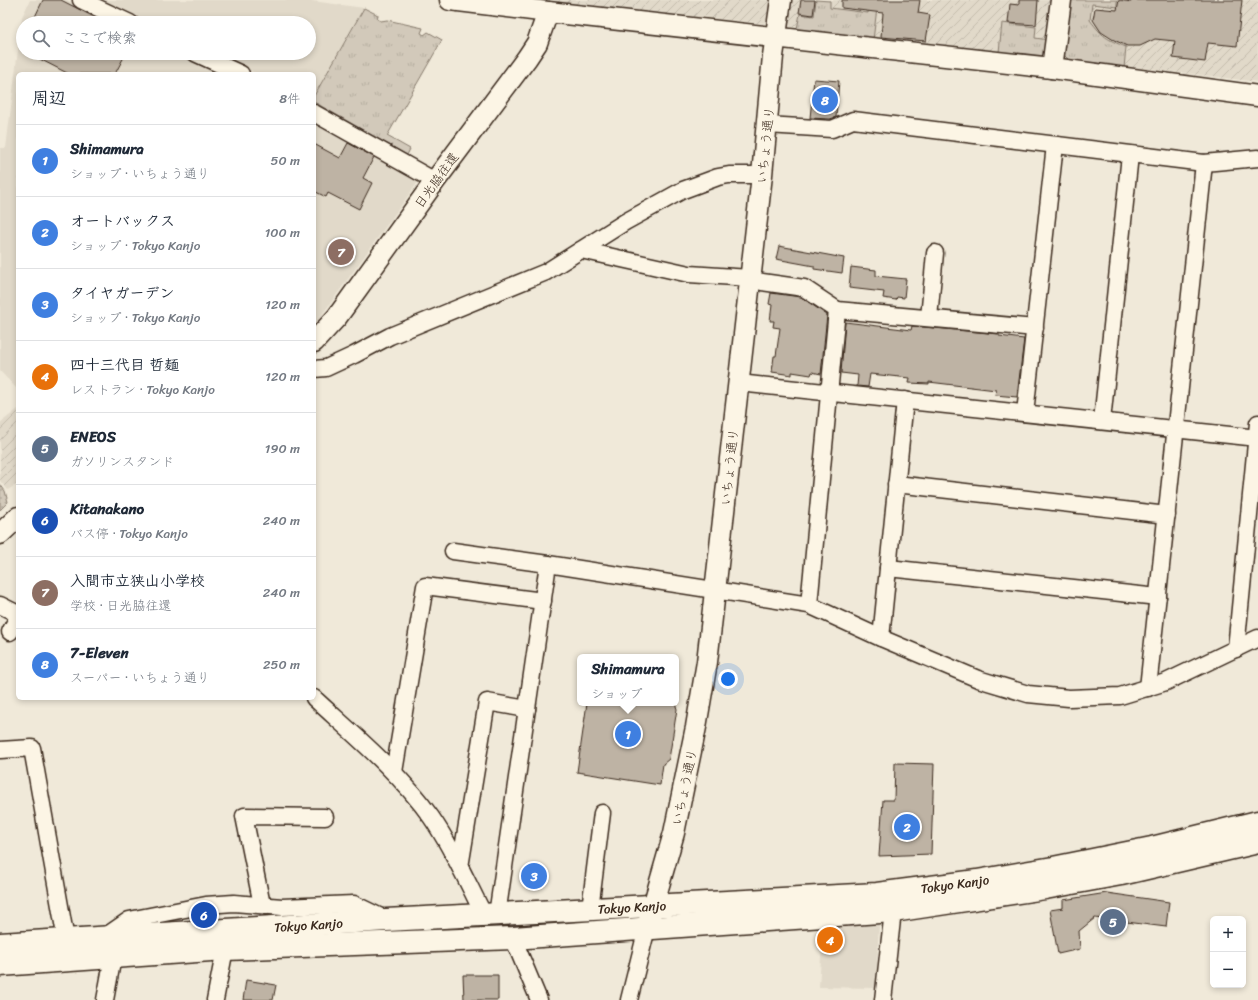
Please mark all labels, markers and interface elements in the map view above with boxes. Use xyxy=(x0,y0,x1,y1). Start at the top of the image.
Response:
search box xyxy=(16,16,316,60)
text: ここで検索 xyxy=(62,25,137,51)
icon: search xyxy=(30,27,52,49)
text: 周辺 xyxy=(32,83,66,113)
pin: 8 xyxy=(812,85,838,115)
text: 8件 xyxy=(279,87,300,110)
street label: いちょう通り xyxy=(750,105,781,185)
text: Shimamura xyxy=(70,136,144,162)
street label: 日光脇往還 xyxy=(408,147,465,213)
text: 1 xyxy=(42,149,48,172)
text: 50 m xyxy=(270,149,300,172)
text: ショップ · いちょう通り xyxy=(70,162,210,185)
text: オートバックス xyxy=(70,208,175,234)
text: 2 xyxy=(41,221,49,244)
text: 100 m xyxy=(265,221,300,244)
text: ショップ · Tokyo Kanjo xyxy=(70,234,200,257)
pin: 7 xyxy=(328,237,354,267)
text: タイヤガーデン xyxy=(70,280,174,306)
text: 3 xyxy=(41,293,49,316)
text: 120 m xyxy=(265,293,300,316)
text: ショップ · Tokyo Kanjo xyxy=(70,306,200,329)
text: 四十三代目 哲麺 xyxy=(70,352,179,378)
text: 4 xyxy=(41,365,49,388)
text: 120 m xyxy=(265,365,300,388)
text: レストラン · Tokyo Kanjo xyxy=(70,378,215,401)
text: ENEOS xyxy=(70,424,116,450)
street label: いちょう通り xyxy=(714,427,745,507)
text: 5 xyxy=(41,437,49,460)
text: 190 m xyxy=(265,437,300,460)
text: ガソリンスタンド xyxy=(70,450,174,473)
text: Kitanakano xyxy=(70,496,144,522)
text: 6 xyxy=(41,509,49,532)
text: 240 m xyxy=(263,509,300,532)
text: バス停 · Tokyo Kanjo xyxy=(70,522,188,545)
text: 入間市立狭山小学校 xyxy=(70,568,205,594)
text: 7 xyxy=(41,581,49,604)
text: 240 m xyxy=(263,581,300,604)
text: 学校 · 日光脇往還 xyxy=(70,594,171,617)
text: 7-Eleven xyxy=(70,640,129,666)
text: 8 xyxy=(41,653,49,676)
text: 250 m xyxy=(263,653,300,676)
popup xyxy=(577,654,679,706)
text: Shimamura xyxy=(591,656,665,682)
text: スーパー · いちょう通り xyxy=(70,666,210,689)
your location xyxy=(718,669,738,689)
text: ショップ xyxy=(591,682,643,705)
pin: 1 xyxy=(615,719,641,749)
street label: いちょう通り xyxy=(665,747,704,828)
pin: 2 xyxy=(894,812,920,842)
pin: 3 xyxy=(521,861,547,891)
street label: Tokyo Kanjo xyxy=(919,868,991,900)
street label: Tokyo Kanjo xyxy=(597,894,667,921)
pin: 6 xyxy=(191,900,217,930)
pin: 5 xyxy=(1100,907,1126,937)
street label: Tokyo Kanjo xyxy=(273,912,344,939)
map controls xyxy=(1210,916,1246,988)
button: + xyxy=(1210,916,1246,952)
pin: 4 xyxy=(817,925,843,955)
button: − xyxy=(1210,952,1246,988)

